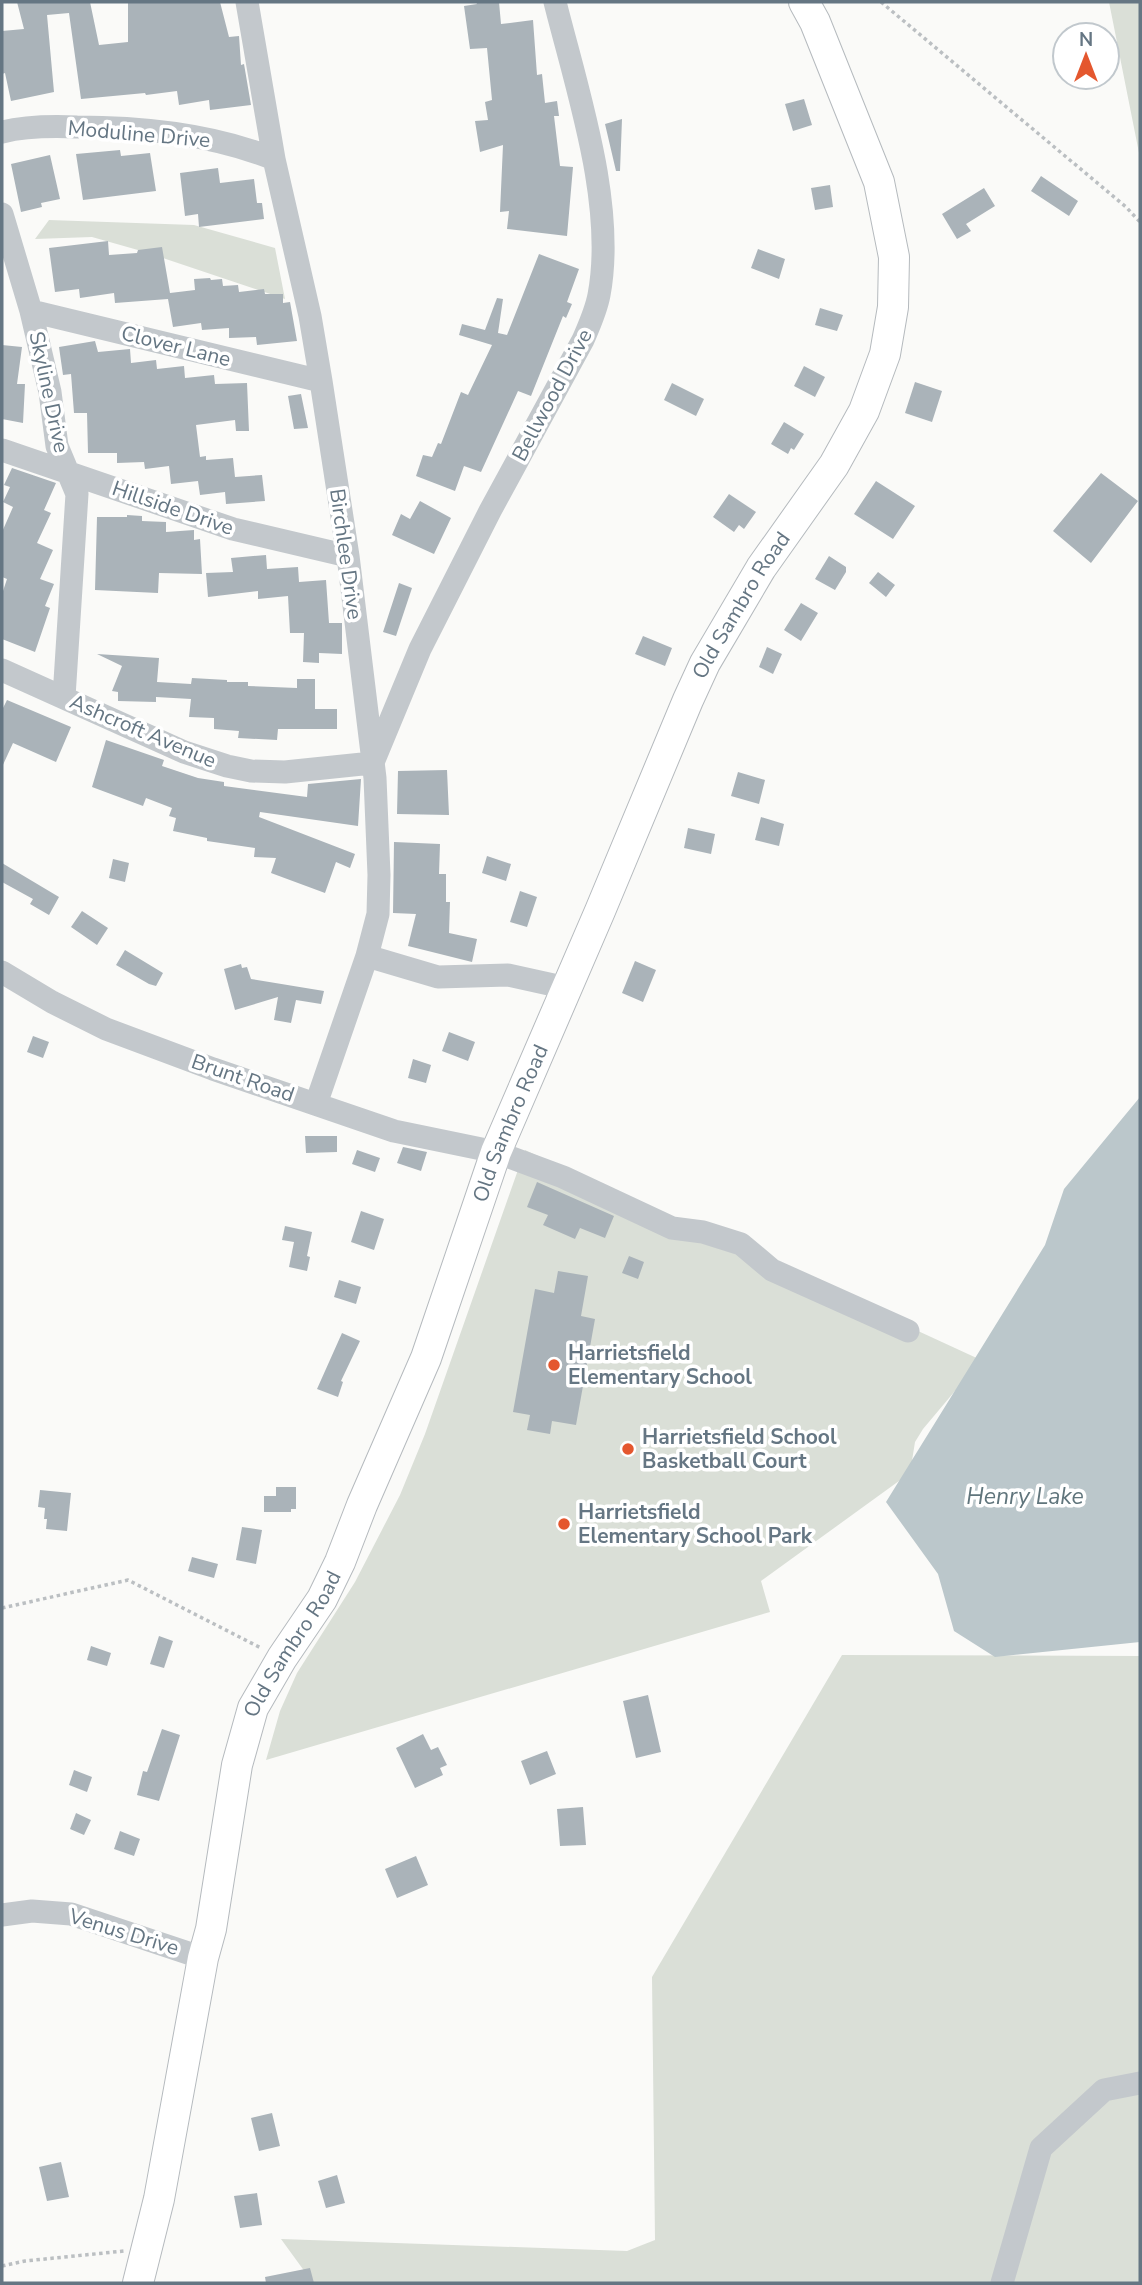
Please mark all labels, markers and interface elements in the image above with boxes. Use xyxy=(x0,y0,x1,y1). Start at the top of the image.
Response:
north arrow xyxy=(1051,21,1121,91)
text: N xyxy=(1079,27,1093,53)
street label: Moduline Drive xyxy=(67,114,211,154)
street label: Clover Lane xyxy=(118,319,234,373)
street label: Bellwood Drive xyxy=(505,324,599,466)
street label: Skyline Drive xyxy=(22,329,76,455)
street label: Hillside Drive xyxy=(109,474,237,542)
street label: Birchlee Drive xyxy=(323,487,369,621)
street label: Old Sambro Road xyxy=(686,526,796,683)
street label: Ashcroft Avenue xyxy=(65,688,221,774)
street label: Old Sambro Road xyxy=(466,1040,555,1206)
street label: Brunt Road xyxy=(188,1047,298,1109)
place label: Harrietsfield Elementary School xyxy=(568,1339,752,1391)
marker: Harrietsfield Elementary School xyxy=(546,1357,562,1373)
place label: Harrietsfield School Basketball Court xyxy=(642,1423,837,1475)
marker: Harrietsfield School Basketball Court xyxy=(620,1441,636,1457)
water label: Henry Lake xyxy=(966,1481,1084,1512)
place label: Harrietsfield Elementary School Park xyxy=(578,1498,813,1550)
marker: Harrietsfield Elementary School Park xyxy=(556,1516,572,1532)
street label: Old Sambro Road xyxy=(237,1566,348,1720)
street label: Venus Drive xyxy=(65,1902,182,1962)

